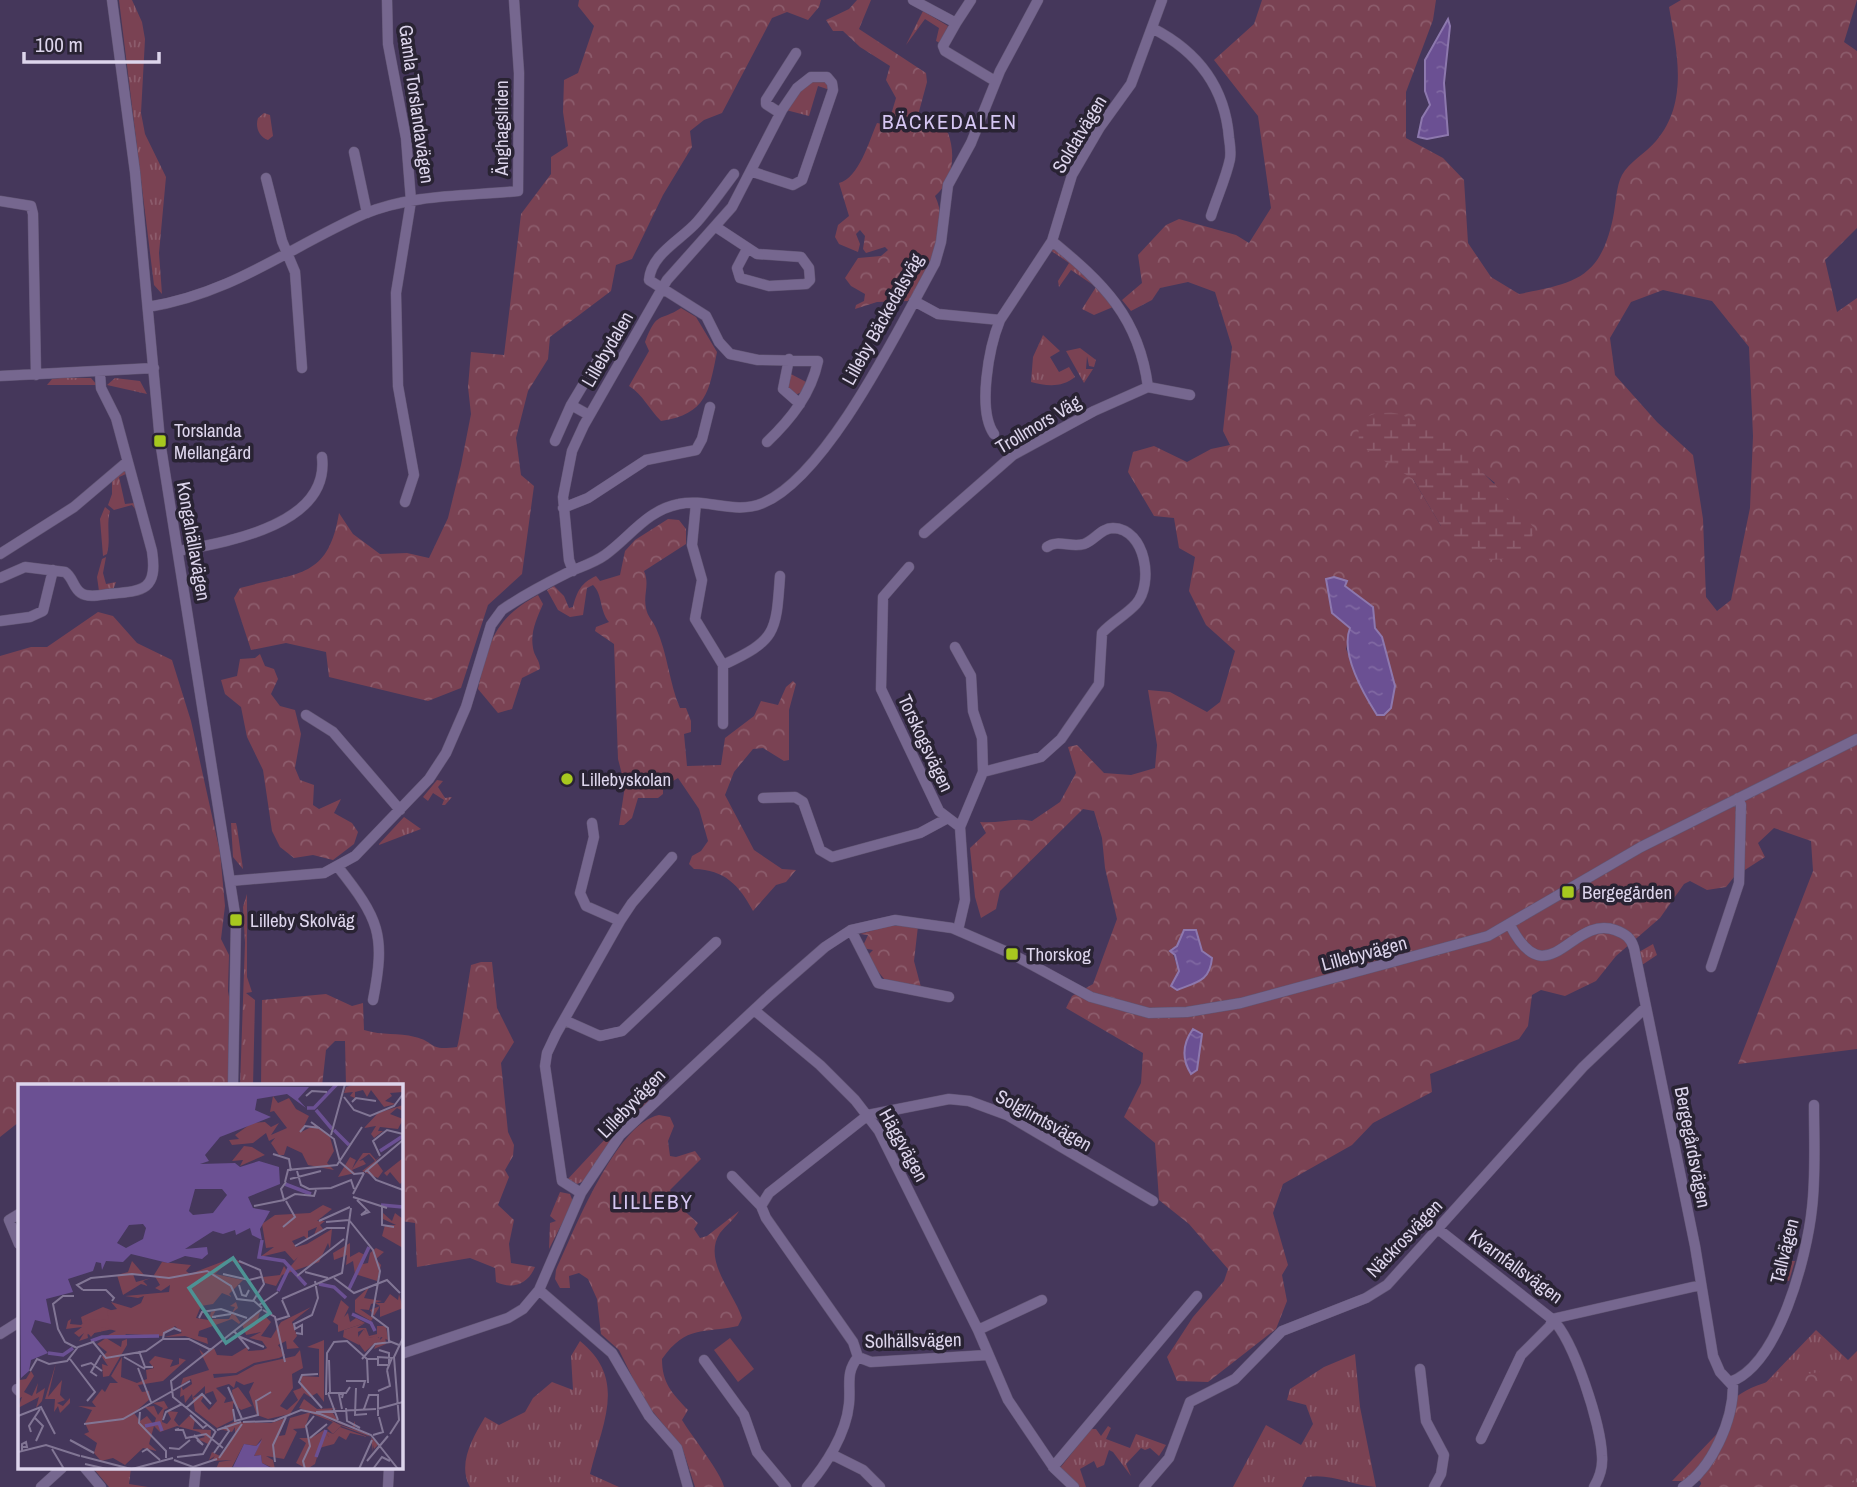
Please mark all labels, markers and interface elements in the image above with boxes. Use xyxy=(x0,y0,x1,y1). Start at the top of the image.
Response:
scale bar xyxy=(24,21,159,65)
street label: Gamla Torslandavägen xyxy=(393,23,441,185)
text: 100 m xyxy=(35,30,83,59)
street label: Änghagsliden xyxy=(488,80,514,177)
street label: Soldatvägen xyxy=(1046,90,1112,178)
district label: BÄCKEDALEN xyxy=(882,107,1018,136)
street label: Lilleby Bäckedalsväg xyxy=(835,248,929,389)
street label: Lillebydalen xyxy=(575,306,639,392)
street label: Trollmors Väg xyxy=(990,388,1086,460)
place label: Torslanda Mellangård xyxy=(174,417,251,465)
marker: Torslanda Mellangård xyxy=(152,433,168,449)
street label: Kongahällavägen xyxy=(171,479,217,603)
street label: Torskogsvägen xyxy=(892,690,960,796)
place label: Lillebyskolan xyxy=(581,766,671,792)
marker: Lillebyskolan xyxy=(559,771,575,787)
place label: Bergegården xyxy=(1582,879,1672,905)
marker: Bergegården xyxy=(1560,884,1576,900)
place label: Lilleby Skolväg xyxy=(250,907,355,933)
marker: Lilleby Skolväg xyxy=(228,912,244,928)
street label: Lillebyvägen xyxy=(1318,929,1410,977)
place label: Thorskog xyxy=(1026,941,1091,967)
marker: Thorskog xyxy=(1004,946,1020,962)
street label: Lillebyvägen xyxy=(591,1063,671,1143)
street label: Solglimtsvägen xyxy=(991,1083,1097,1157)
inset map xyxy=(18,1084,402,1470)
street label: Bergegårdsvägen xyxy=(1669,1084,1717,1210)
street label: Häggvägen xyxy=(873,1104,935,1186)
district label: LILLEBY xyxy=(612,1187,694,1216)
street label: Näckrosvägen xyxy=(1360,1193,1448,1283)
street label: Tallvägen xyxy=(1763,1216,1805,1286)
street label: Kvarnfallsvägen xyxy=(1464,1223,1568,1309)
street label: Solhällsvägen xyxy=(864,1326,962,1354)

